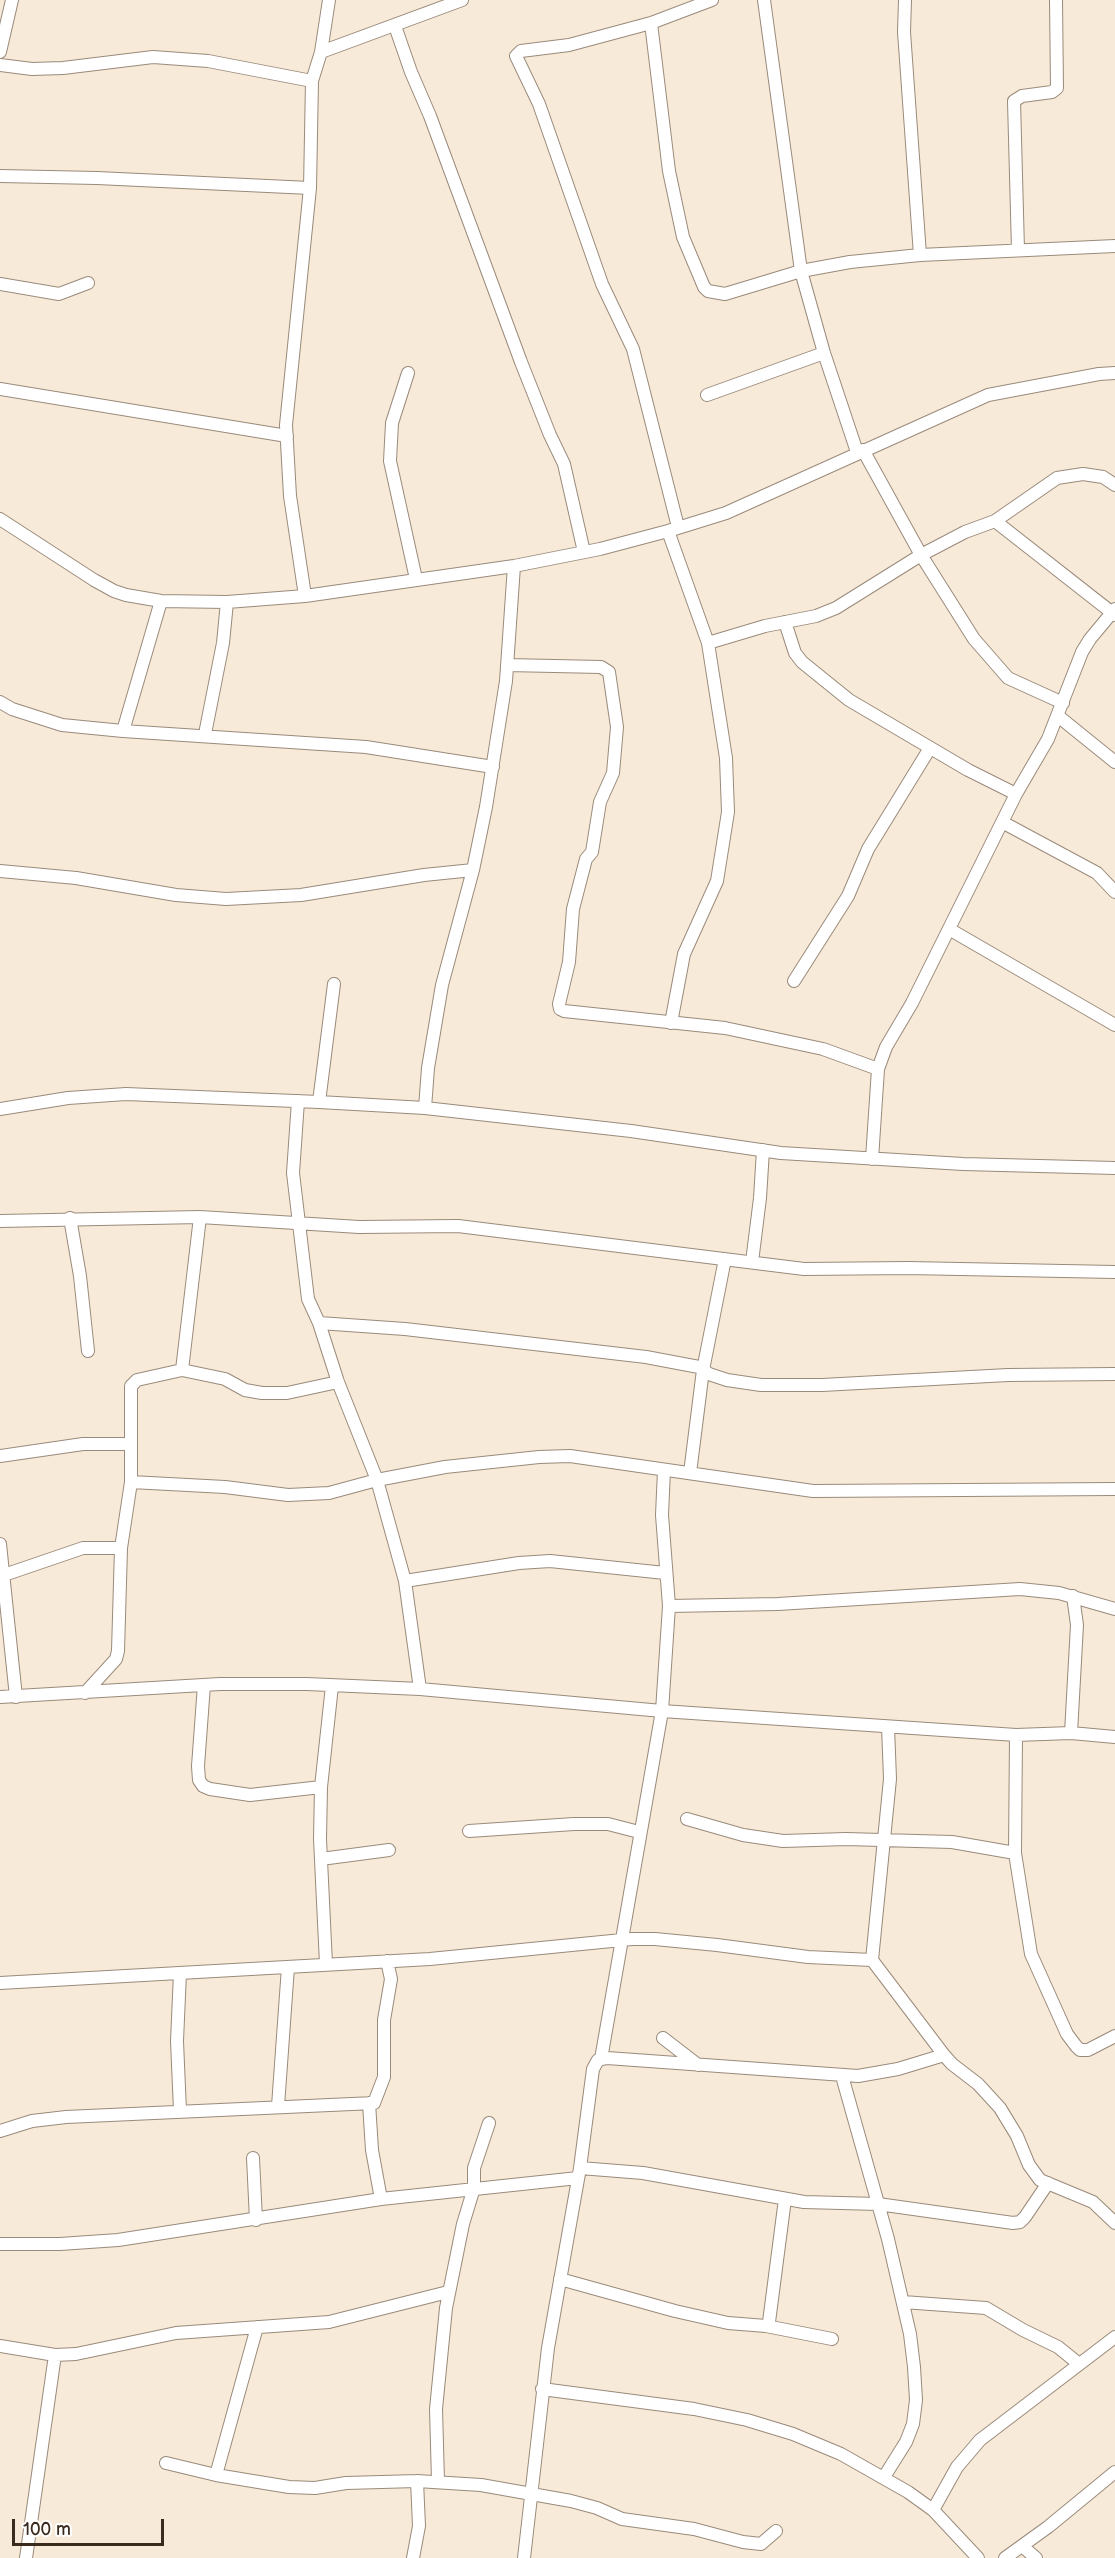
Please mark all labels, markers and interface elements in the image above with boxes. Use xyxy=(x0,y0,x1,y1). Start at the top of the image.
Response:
scale bar xyxy=(15,2507,166,2545)
text: 100 m xyxy=(23,2519,71,2540)

